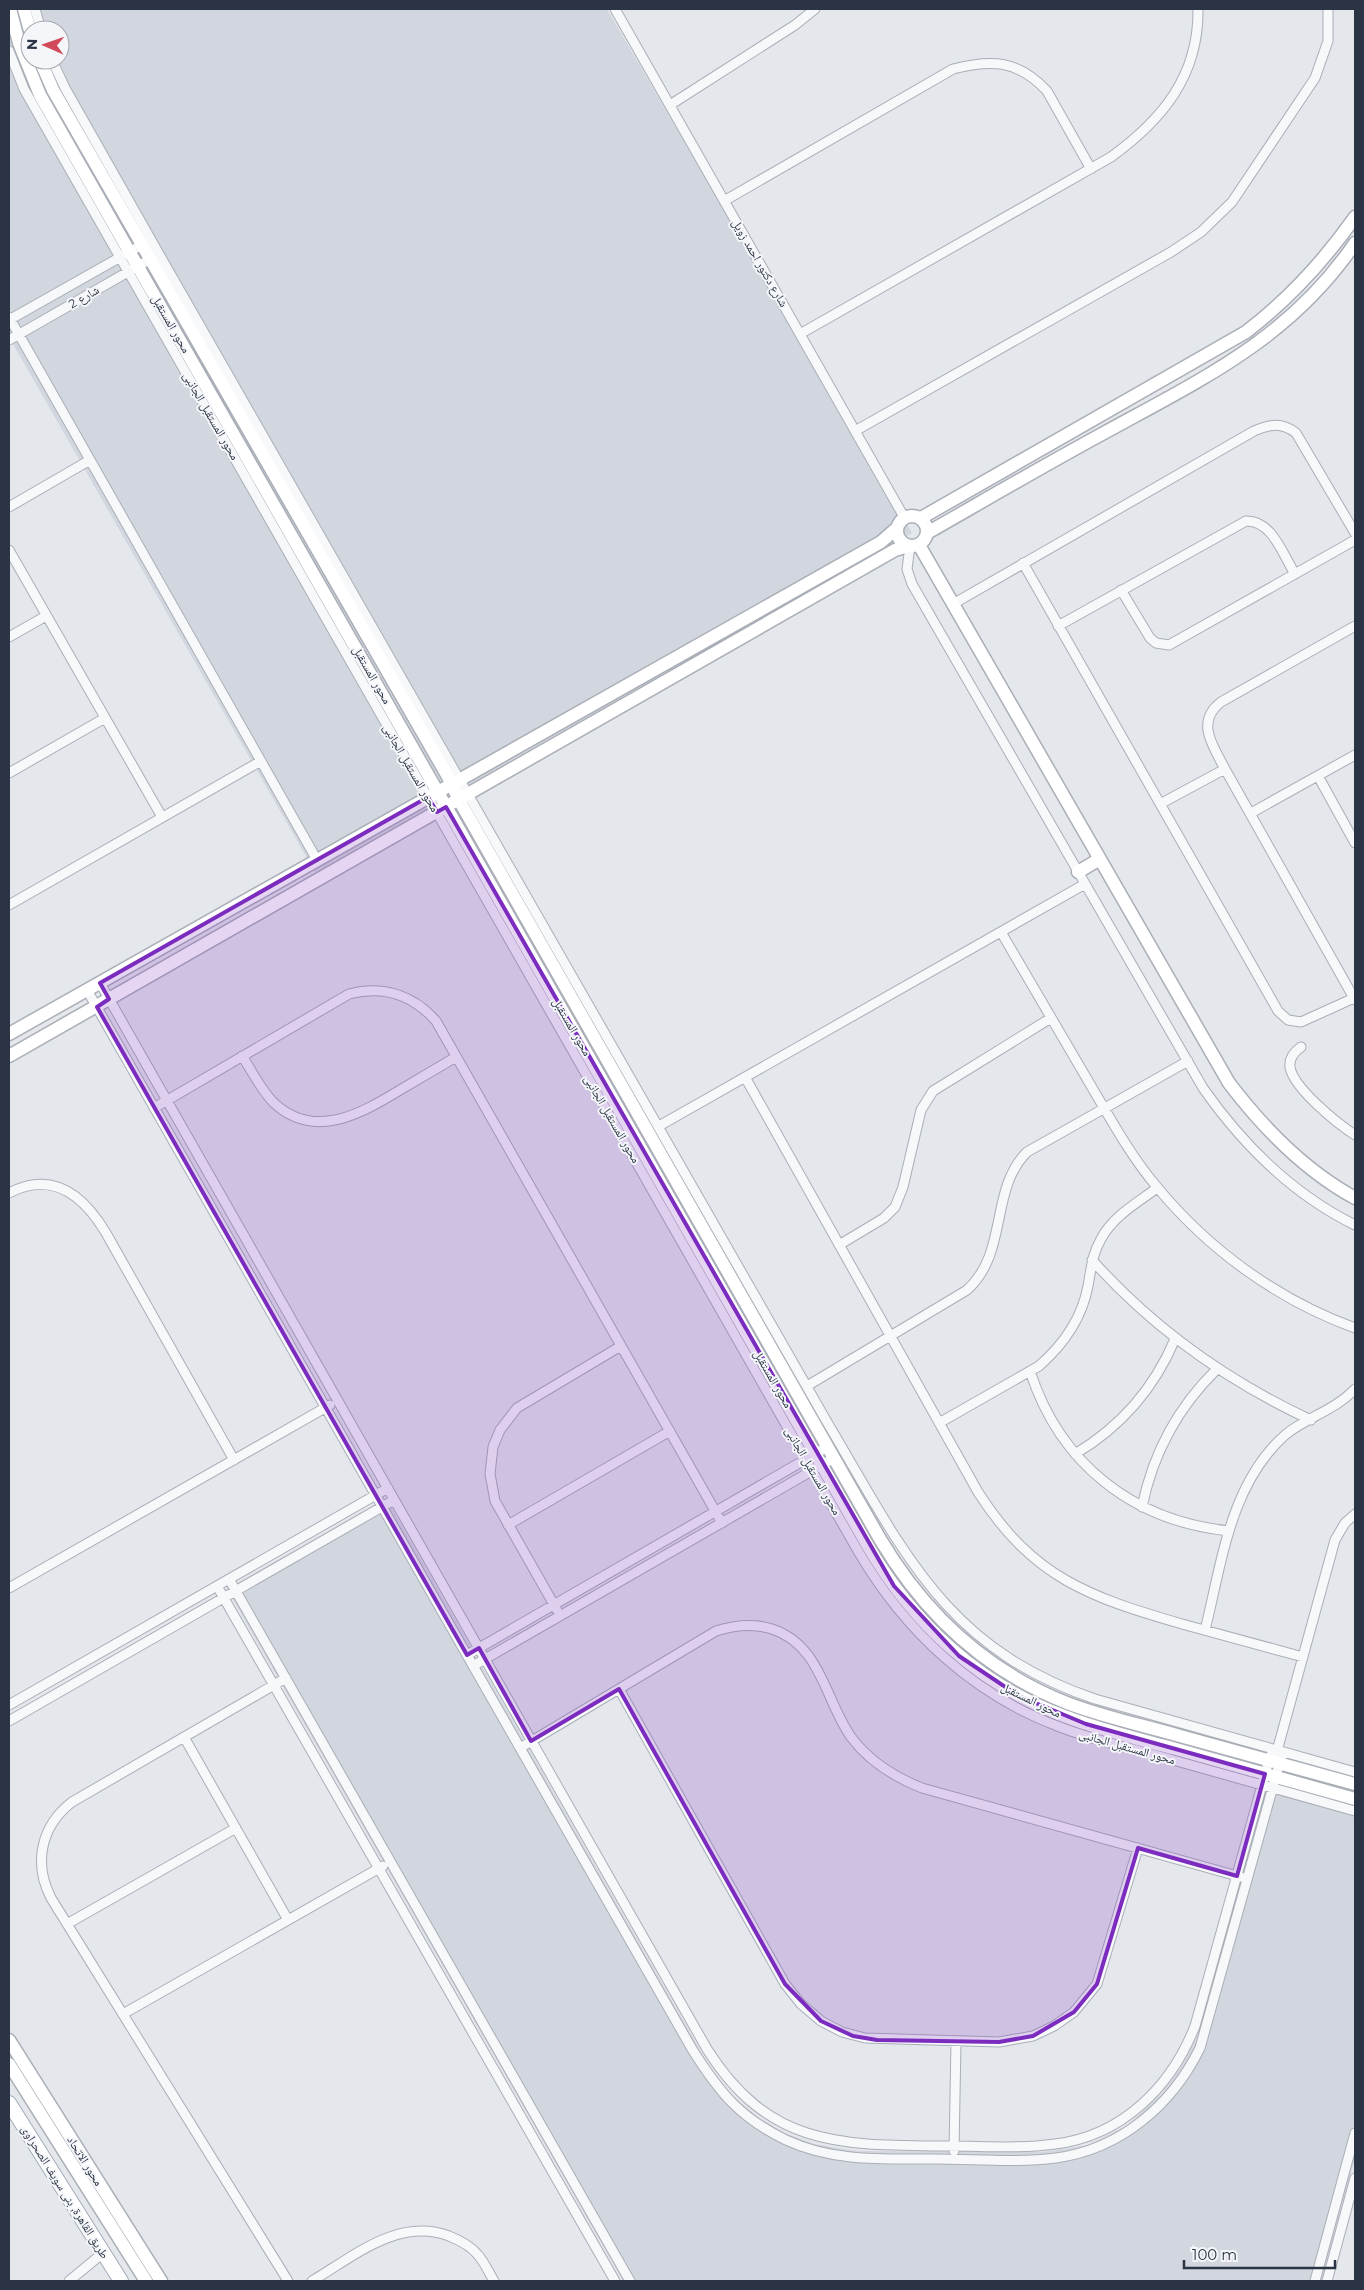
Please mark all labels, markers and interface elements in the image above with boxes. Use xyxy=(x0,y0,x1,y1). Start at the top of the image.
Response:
north arrow xyxy=(20,20,70,70)
text: N xyxy=(23,39,41,51)
street label: شارع دكتور احمد زويل xyxy=(728,216,792,310)
street label: شارع 2 xyxy=(66,282,102,312)
street label: محور المستقبل xyxy=(148,292,194,356)
street label: محور المستقبل الجانبى xyxy=(180,369,243,463)
street label: محور المستقبل xyxy=(349,643,395,707)
street label: محور المستقبل الجانبى xyxy=(380,721,443,815)
street label: محور المستقبل xyxy=(549,995,595,1059)
street label: محور المستقبل الجانبى xyxy=(581,1072,644,1166)
street label: محور المستقبل xyxy=(750,1347,796,1411)
street label: محور المستقبل الجانبى xyxy=(782,1424,845,1518)
street label: محور المستقبل xyxy=(999,1679,1064,1721)
street label: محور المستقبل الجانبى xyxy=(1077,1726,1177,1768)
street label: طريق القاهرة, بنى سويف الصحراوى xyxy=(18,2122,113,2262)
street label: محور الاتحاد xyxy=(64,2133,107,2188)
scale bar xyxy=(1184,2238,1335,2270)
text: 100 m xyxy=(1192,2245,1237,2264)

